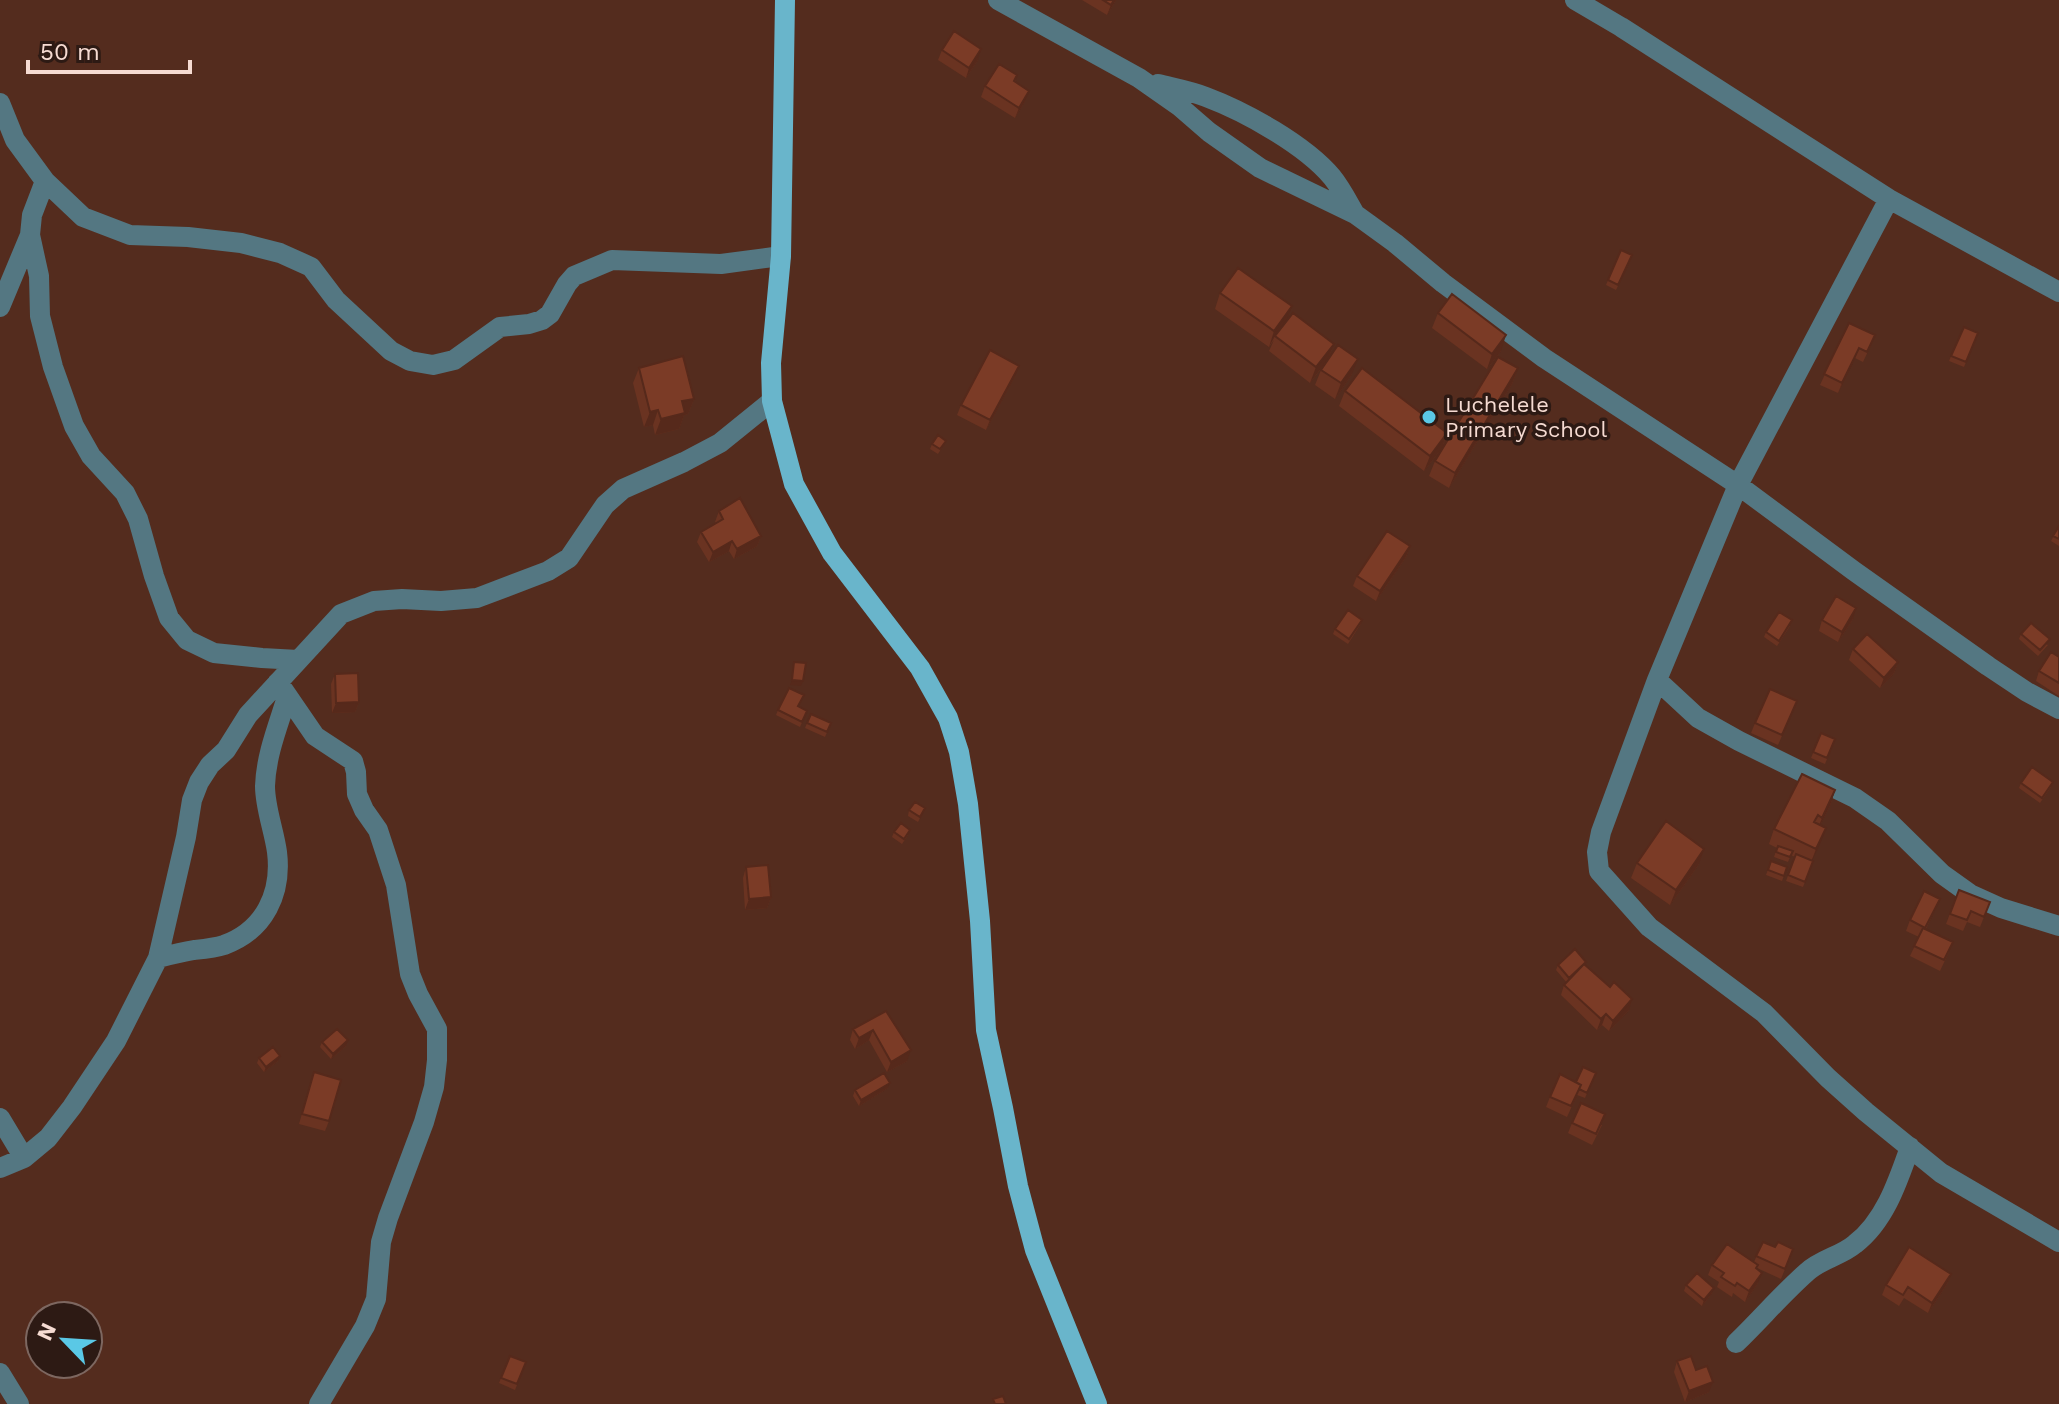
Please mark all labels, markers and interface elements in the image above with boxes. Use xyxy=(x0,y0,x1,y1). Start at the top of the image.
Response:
scale bar xyxy=(28,24,190,74)
text: 50 m xyxy=(40,38,100,66)
place label: Luchelele Primary School xyxy=(1445,392,1607,442)
marker: Luchelele Primary School xyxy=(1420,408,1438,426)
north arrow xyxy=(24,1300,104,1380)
text: N xyxy=(32,1319,61,1344)

